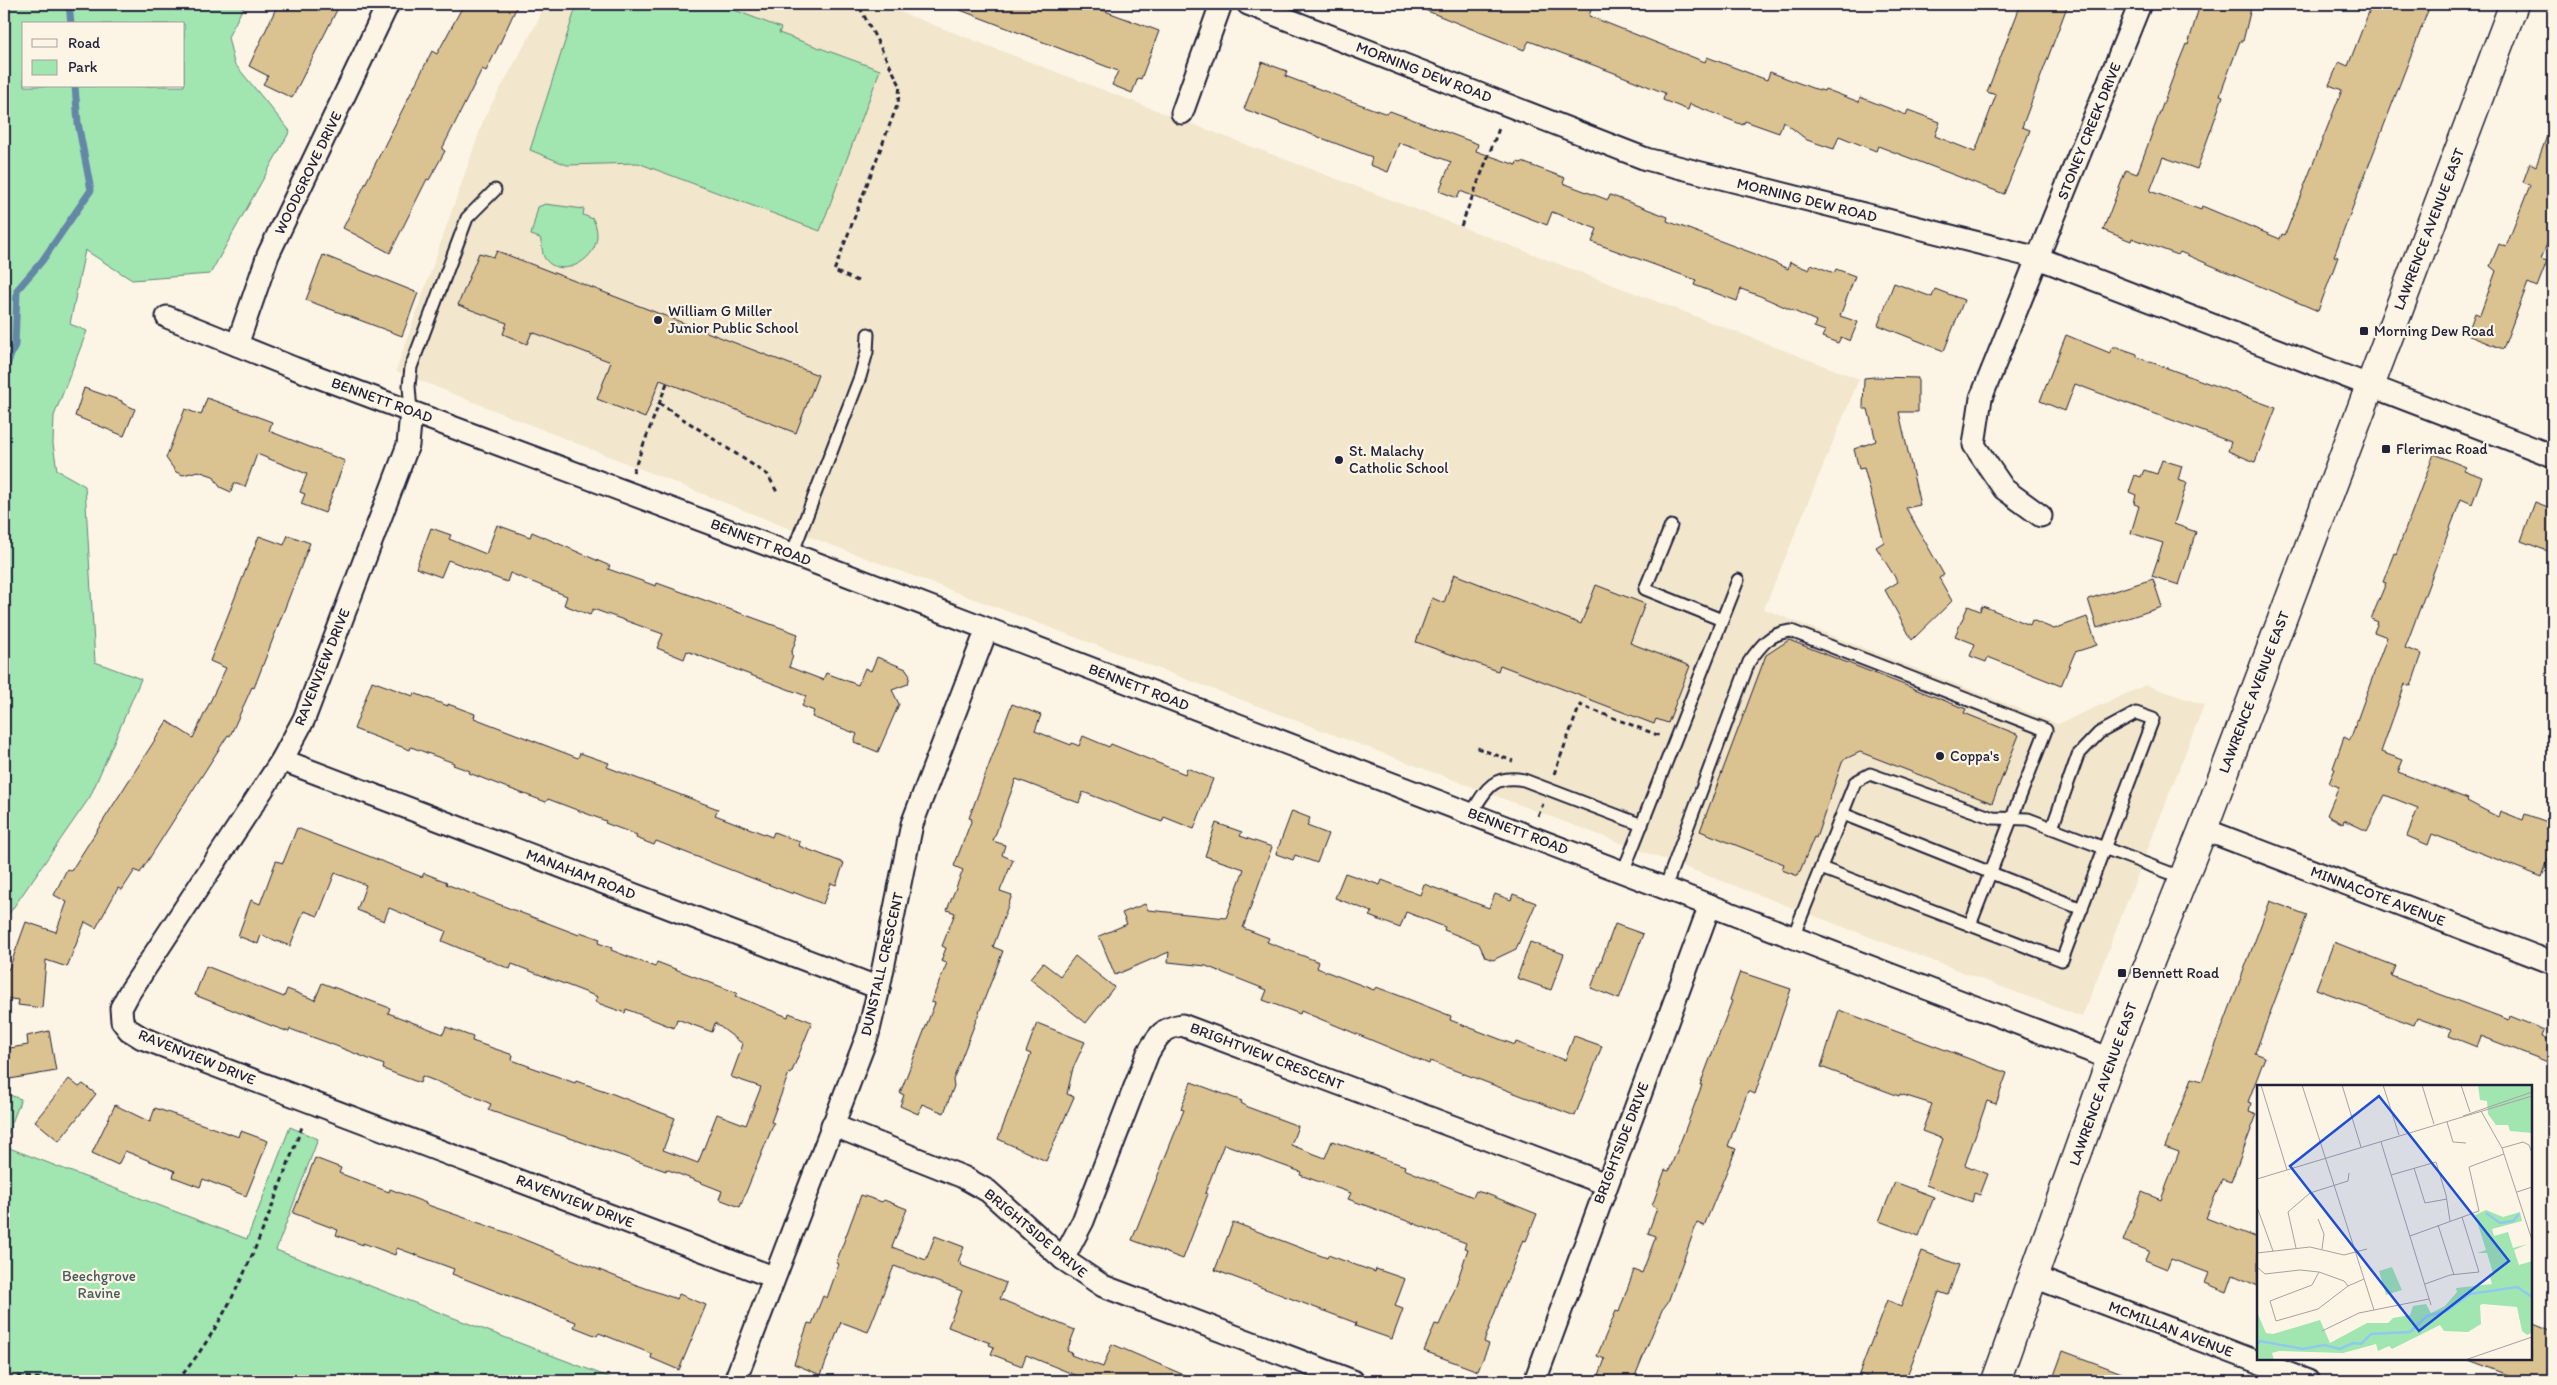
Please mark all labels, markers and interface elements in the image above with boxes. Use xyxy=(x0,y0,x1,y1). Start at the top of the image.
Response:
legend xyxy=(22,22,185,88)
text: Road xyxy=(68,34,101,52)
street label: MORNING DEW ROAD xyxy=(1354,38,1494,106)
text: Park xyxy=(68,58,98,76)
street label: STONEY CREEK DRIVE xyxy=(2053,60,2125,202)
street label: WOODGROVE DRIVE xyxy=(270,109,346,237)
street label: LAWRENCE AVENUE EAST xyxy=(2390,145,2469,313)
street label: MORNING DEW ROAD xyxy=(1735,174,1879,226)
place label: William G Miller Junior Public School xyxy=(668,302,799,337)
marker: William G Miller Junior Public School xyxy=(652,314,664,326)
place label: Morning Dew Road xyxy=(2374,322,2494,340)
marker: Morning Dew Road xyxy=(2358,325,2370,337)
street label: BENNETT ROAD xyxy=(329,373,435,427)
place label: Flerimac Road xyxy=(2396,440,2487,458)
place label: St. Malachy Catholic School xyxy=(1349,442,1449,477)
marker: Flerimac Road xyxy=(2380,443,2392,455)
marker: St. Malachy Catholic School xyxy=(1333,454,1345,466)
street label: BENNETT ROAD xyxy=(708,515,814,569)
street label: RAVENVIEW DRIVE xyxy=(290,606,354,728)
street label: LAWRENCE AVENUE EAST xyxy=(2215,608,2294,776)
street label: BENNETT ROAD xyxy=(1086,660,1192,714)
place label: Coppa's xyxy=(1950,747,2000,765)
marker: Coppa's xyxy=(1934,750,1946,762)
street label: BENNETT ROAD xyxy=(1465,804,1571,858)
street label: MANAHAM ROAD xyxy=(524,845,638,903)
street label: MINNACOTE AVENUE xyxy=(2308,862,2448,930)
street label: DUNSTALL CRESCENT xyxy=(857,890,907,1038)
place label: Bennett Road xyxy=(2132,964,2220,982)
marker: Bennett Road xyxy=(2116,967,2128,979)
street label: LAWRENCE AVENUE EAST xyxy=(2065,999,2141,1168)
street label: BRIGHTVIEW CRESCENT xyxy=(1188,1018,1347,1094)
street label: RAVENVIEW DRIVE xyxy=(136,1025,258,1089)
street label: BRIGHTSIDE DRIVE xyxy=(1589,1079,1653,1207)
inset map xyxy=(2257,1085,2532,1360)
street label: RAVENVIEW DRIVE xyxy=(513,1170,637,1232)
street label: BRIGHTSIDE DRIVE xyxy=(981,1185,1091,1281)
park label: Beechgrove Ravine xyxy=(62,1267,136,1302)
street label: MCMILLAN AVENUE xyxy=(2106,1297,2236,1361)

